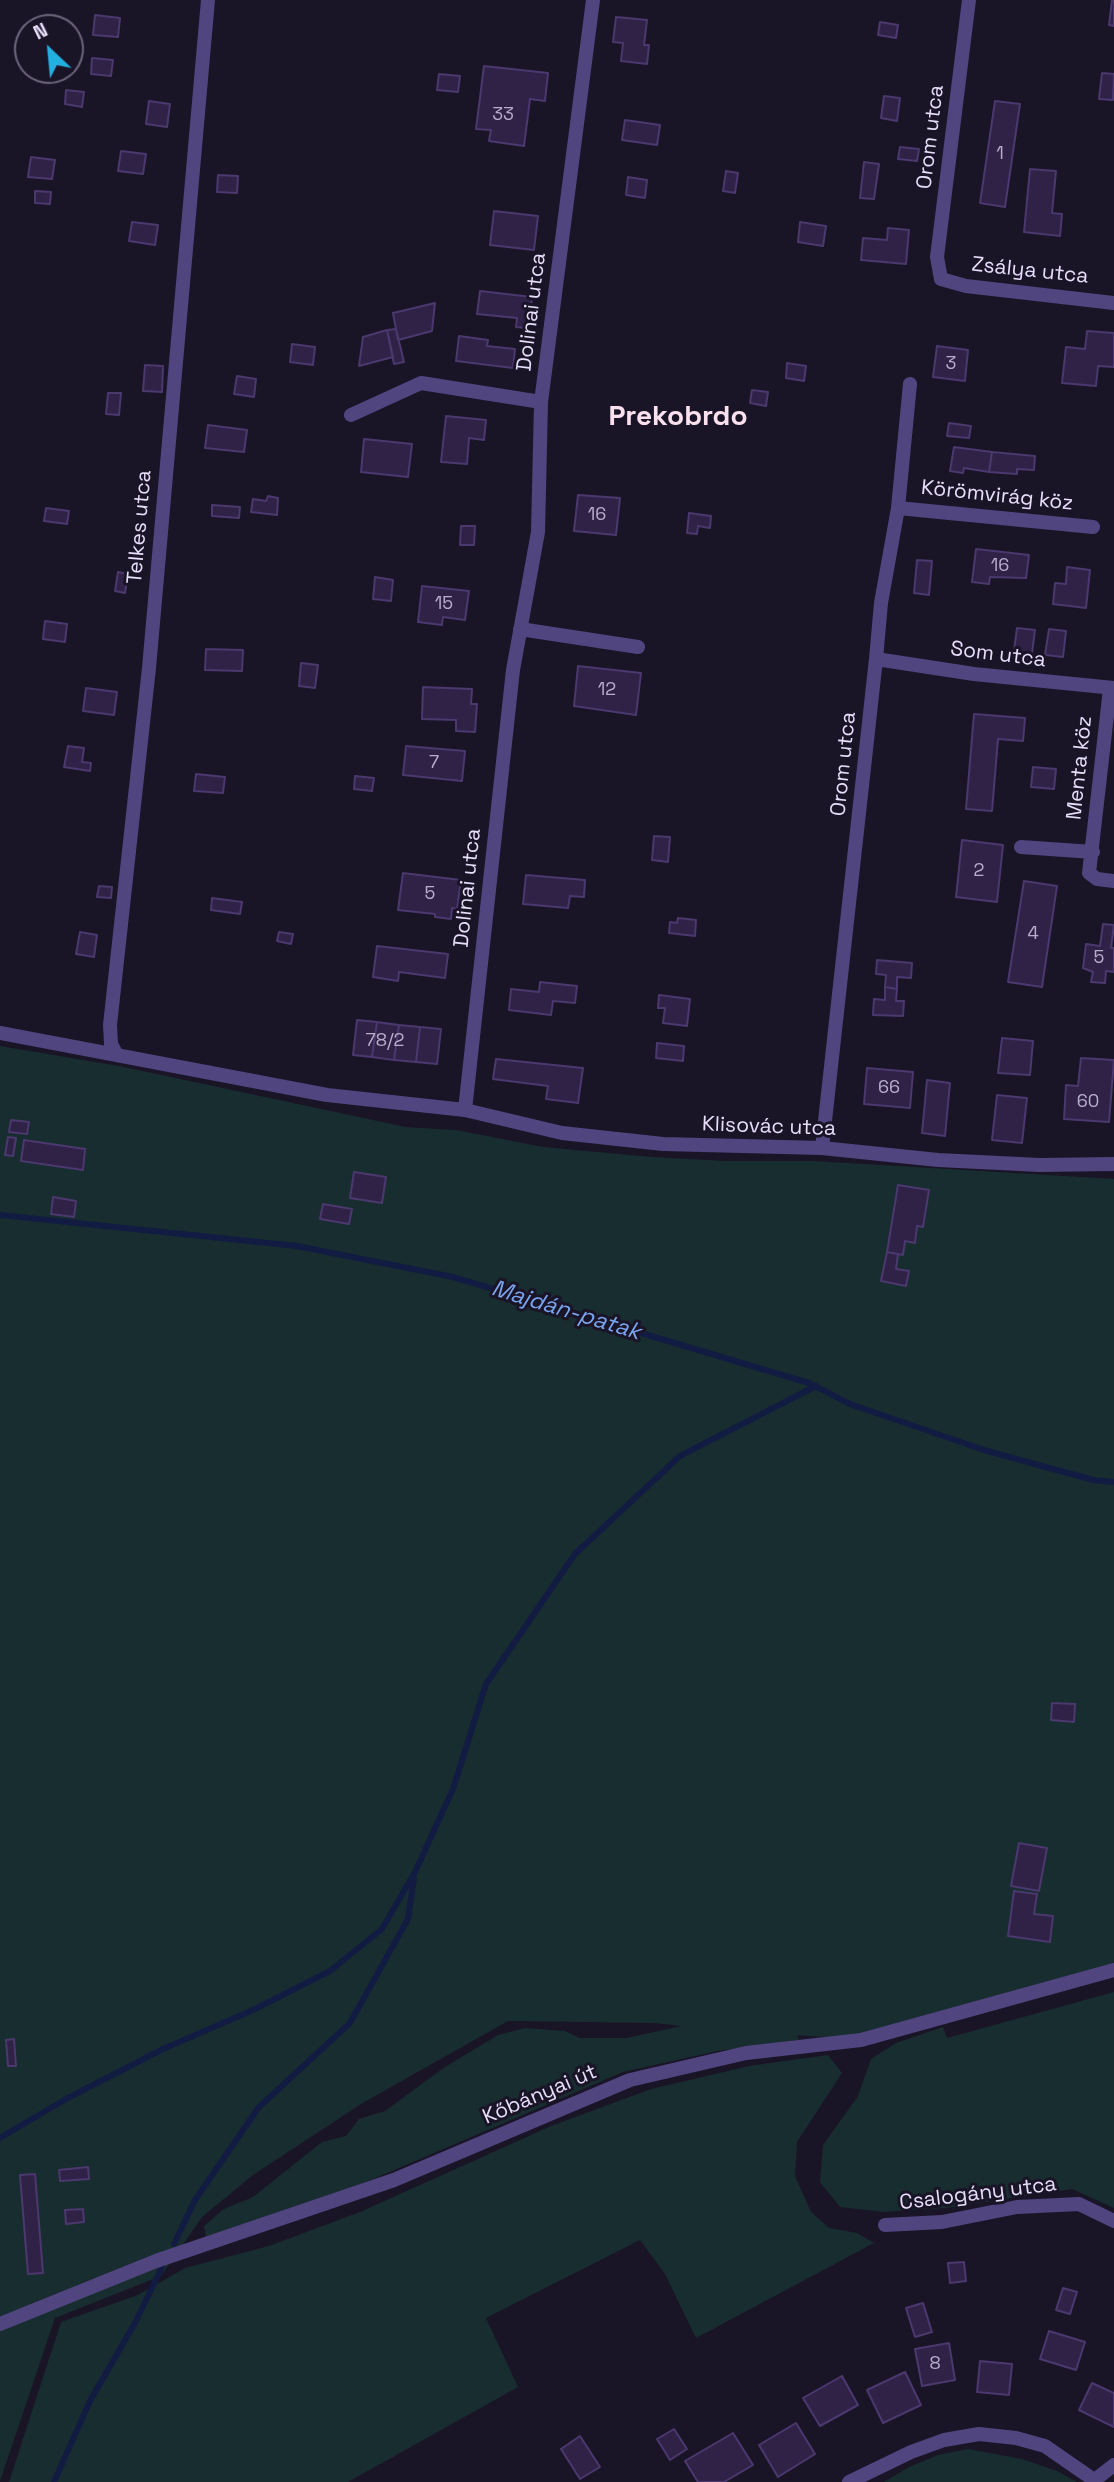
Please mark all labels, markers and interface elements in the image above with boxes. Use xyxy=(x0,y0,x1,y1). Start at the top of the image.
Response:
north arrow xyxy=(14,14,84,84)
text: N xyxy=(29,17,52,46)
street label: Orom utca xyxy=(912,83,950,191)
house number: 33 xyxy=(492,104,514,126)
house number: 1 xyxy=(996,143,1004,165)
street label: Dolinai utca xyxy=(512,251,552,373)
street label: Zsálya utca xyxy=(970,252,1090,290)
house number: 3 xyxy=(946,353,956,375)
district label: Prekobrdo xyxy=(608,400,748,434)
street label: Telkes utca xyxy=(122,469,158,585)
street label: Körömvirág köz xyxy=(920,475,1074,517)
house number: 16 xyxy=(588,504,606,526)
house number: 16 xyxy=(991,555,1009,577)
house number: 15 xyxy=(435,593,453,615)
street label: Som utca xyxy=(949,637,1047,673)
house number: 12 xyxy=(598,679,616,701)
street label: Orom utca xyxy=(826,711,862,817)
street label: Menta köz xyxy=(1062,715,1098,821)
house number: 7 xyxy=(429,752,439,774)
street label: Dolinai utca xyxy=(449,827,487,949)
house number: 2 xyxy=(974,860,984,882)
house number: 5 xyxy=(425,883,435,905)
house number: 4 xyxy=(1027,923,1039,945)
house number: 5 xyxy=(1094,947,1104,969)
house number: 78/2 xyxy=(366,1030,404,1052)
house number: 66 xyxy=(878,1077,900,1099)
house number: 60 xyxy=(1077,1091,1099,1113)
street label: Klisovác utca xyxy=(701,1112,837,1142)
water label: Majdán-patak xyxy=(488,1275,644,1347)
street label: Kőbányai út xyxy=(479,2060,601,2130)
street label: Csalogány utca xyxy=(898,2172,1058,2216)
house number: 8 xyxy=(929,2353,941,2375)

